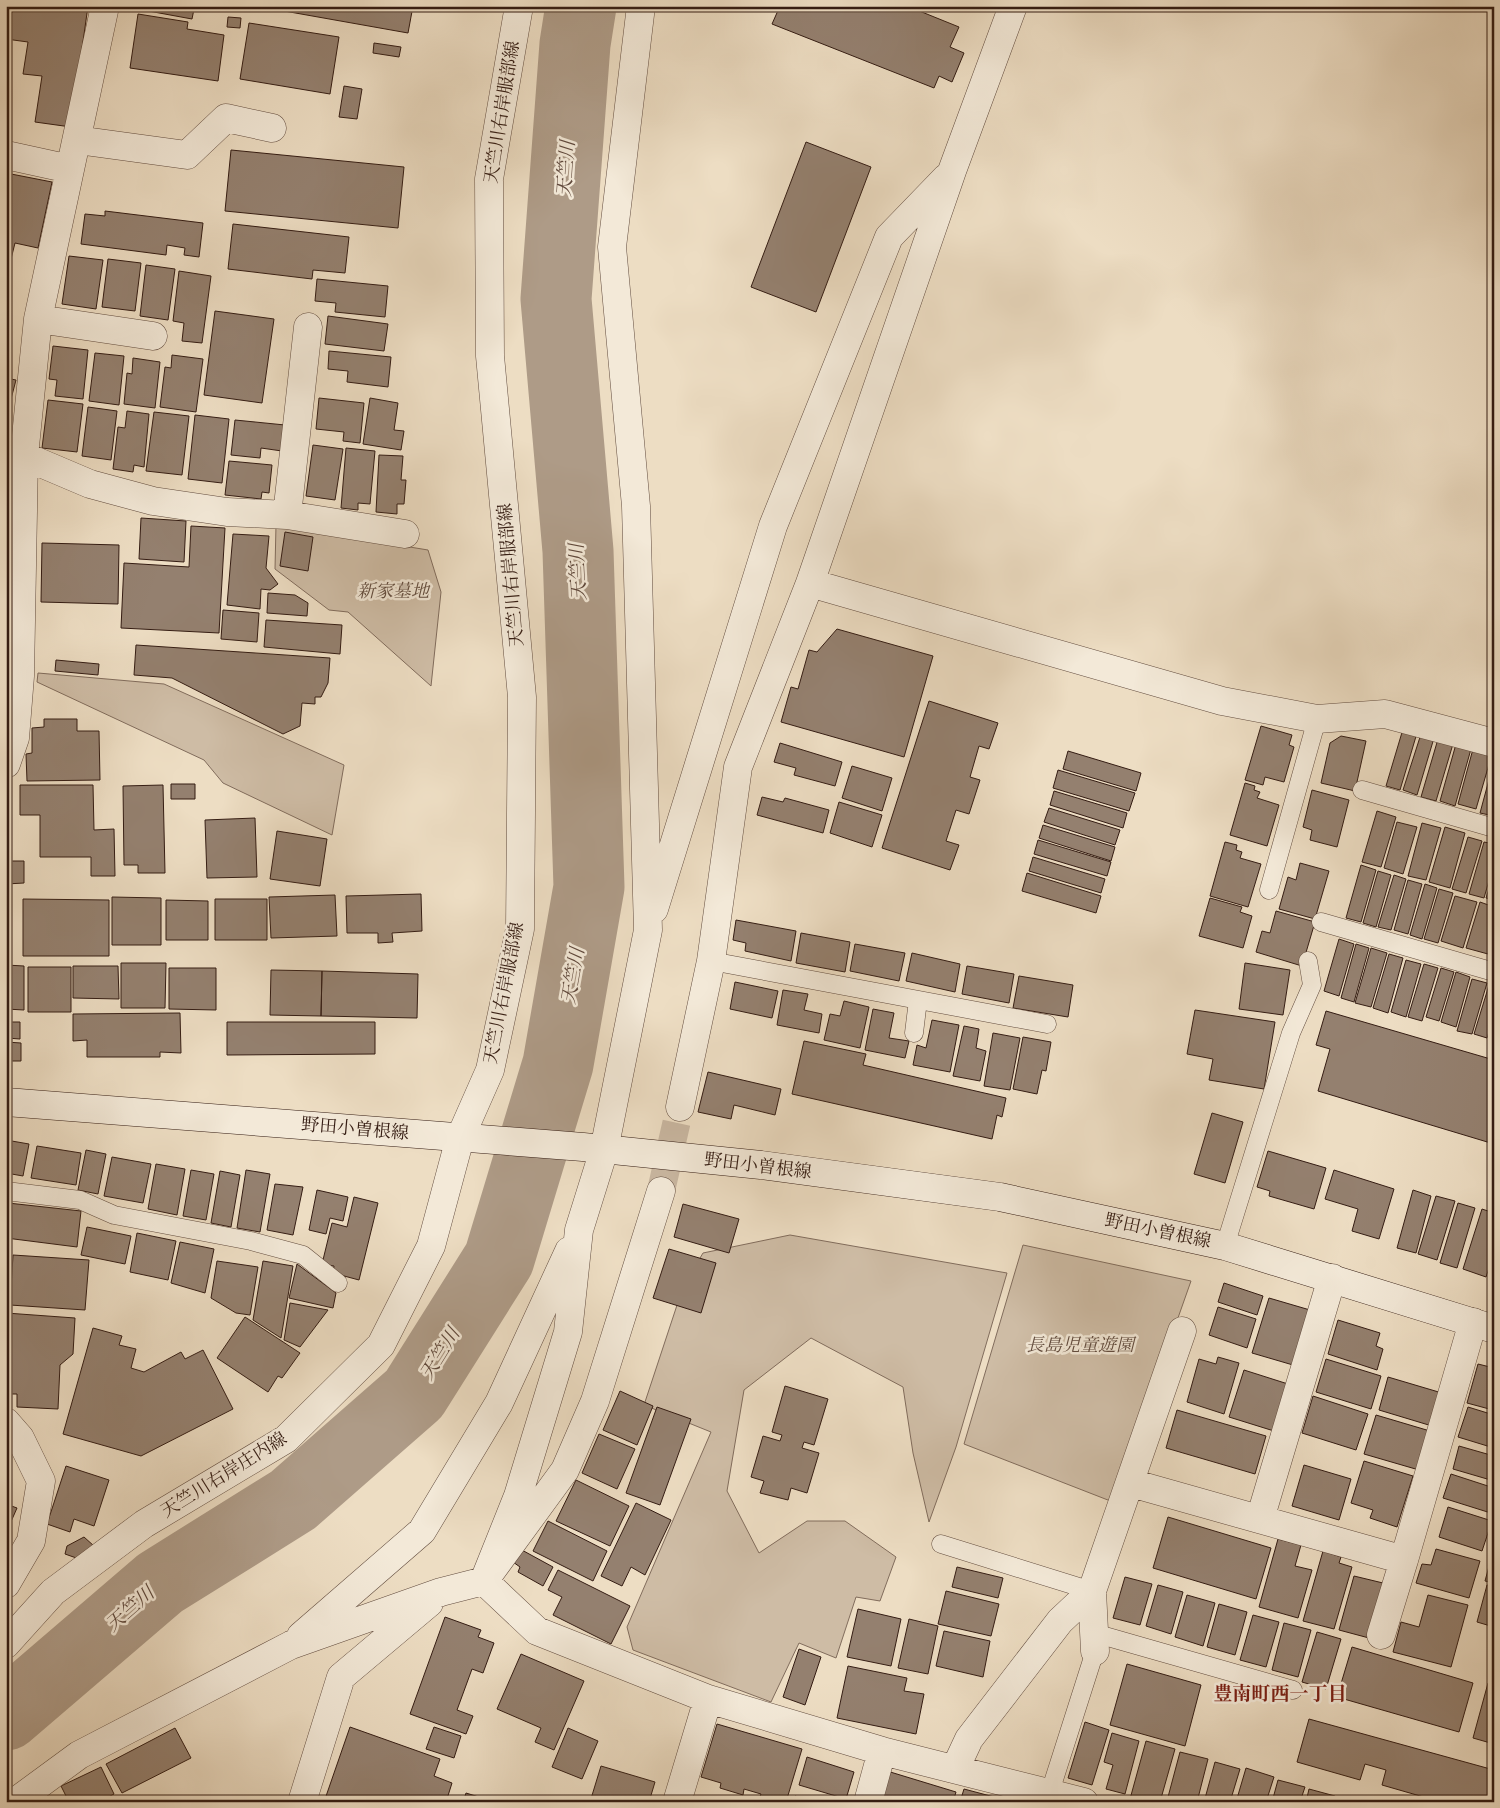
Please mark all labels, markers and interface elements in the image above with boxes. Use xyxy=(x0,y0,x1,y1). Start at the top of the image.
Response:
street label: 天竺川右岸服部線 xyxy=(478,39,526,185)
water label: 天竺川 xyxy=(551,138,581,198)
street label: 天竺川右岸服部線 xyxy=(492,502,530,648)
water label: 天竺川 xyxy=(563,541,592,601)
park label: 新家墓地 xyxy=(357,579,431,604)
street label: 天竺川右岸服部線 xyxy=(478,920,530,1066)
water label: 天竺川 xyxy=(555,944,591,1006)
street label: 野田小曽根線 xyxy=(300,1112,410,1146)
street label: 野田小曽根線 xyxy=(703,1147,813,1185)
street label: 野田小曽根線 xyxy=(1103,1208,1213,1254)
water label: 天竺川 xyxy=(414,1321,467,1385)
park label: 長島児童遊園 xyxy=(1026,1333,1137,1358)
street label: 天竺川右岸庄内線 xyxy=(156,1426,292,1524)
water label: 天竺川 xyxy=(100,1579,162,1638)
district label: 豊南町西一丁目 xyxy=(1213,1681,1347,1707)

